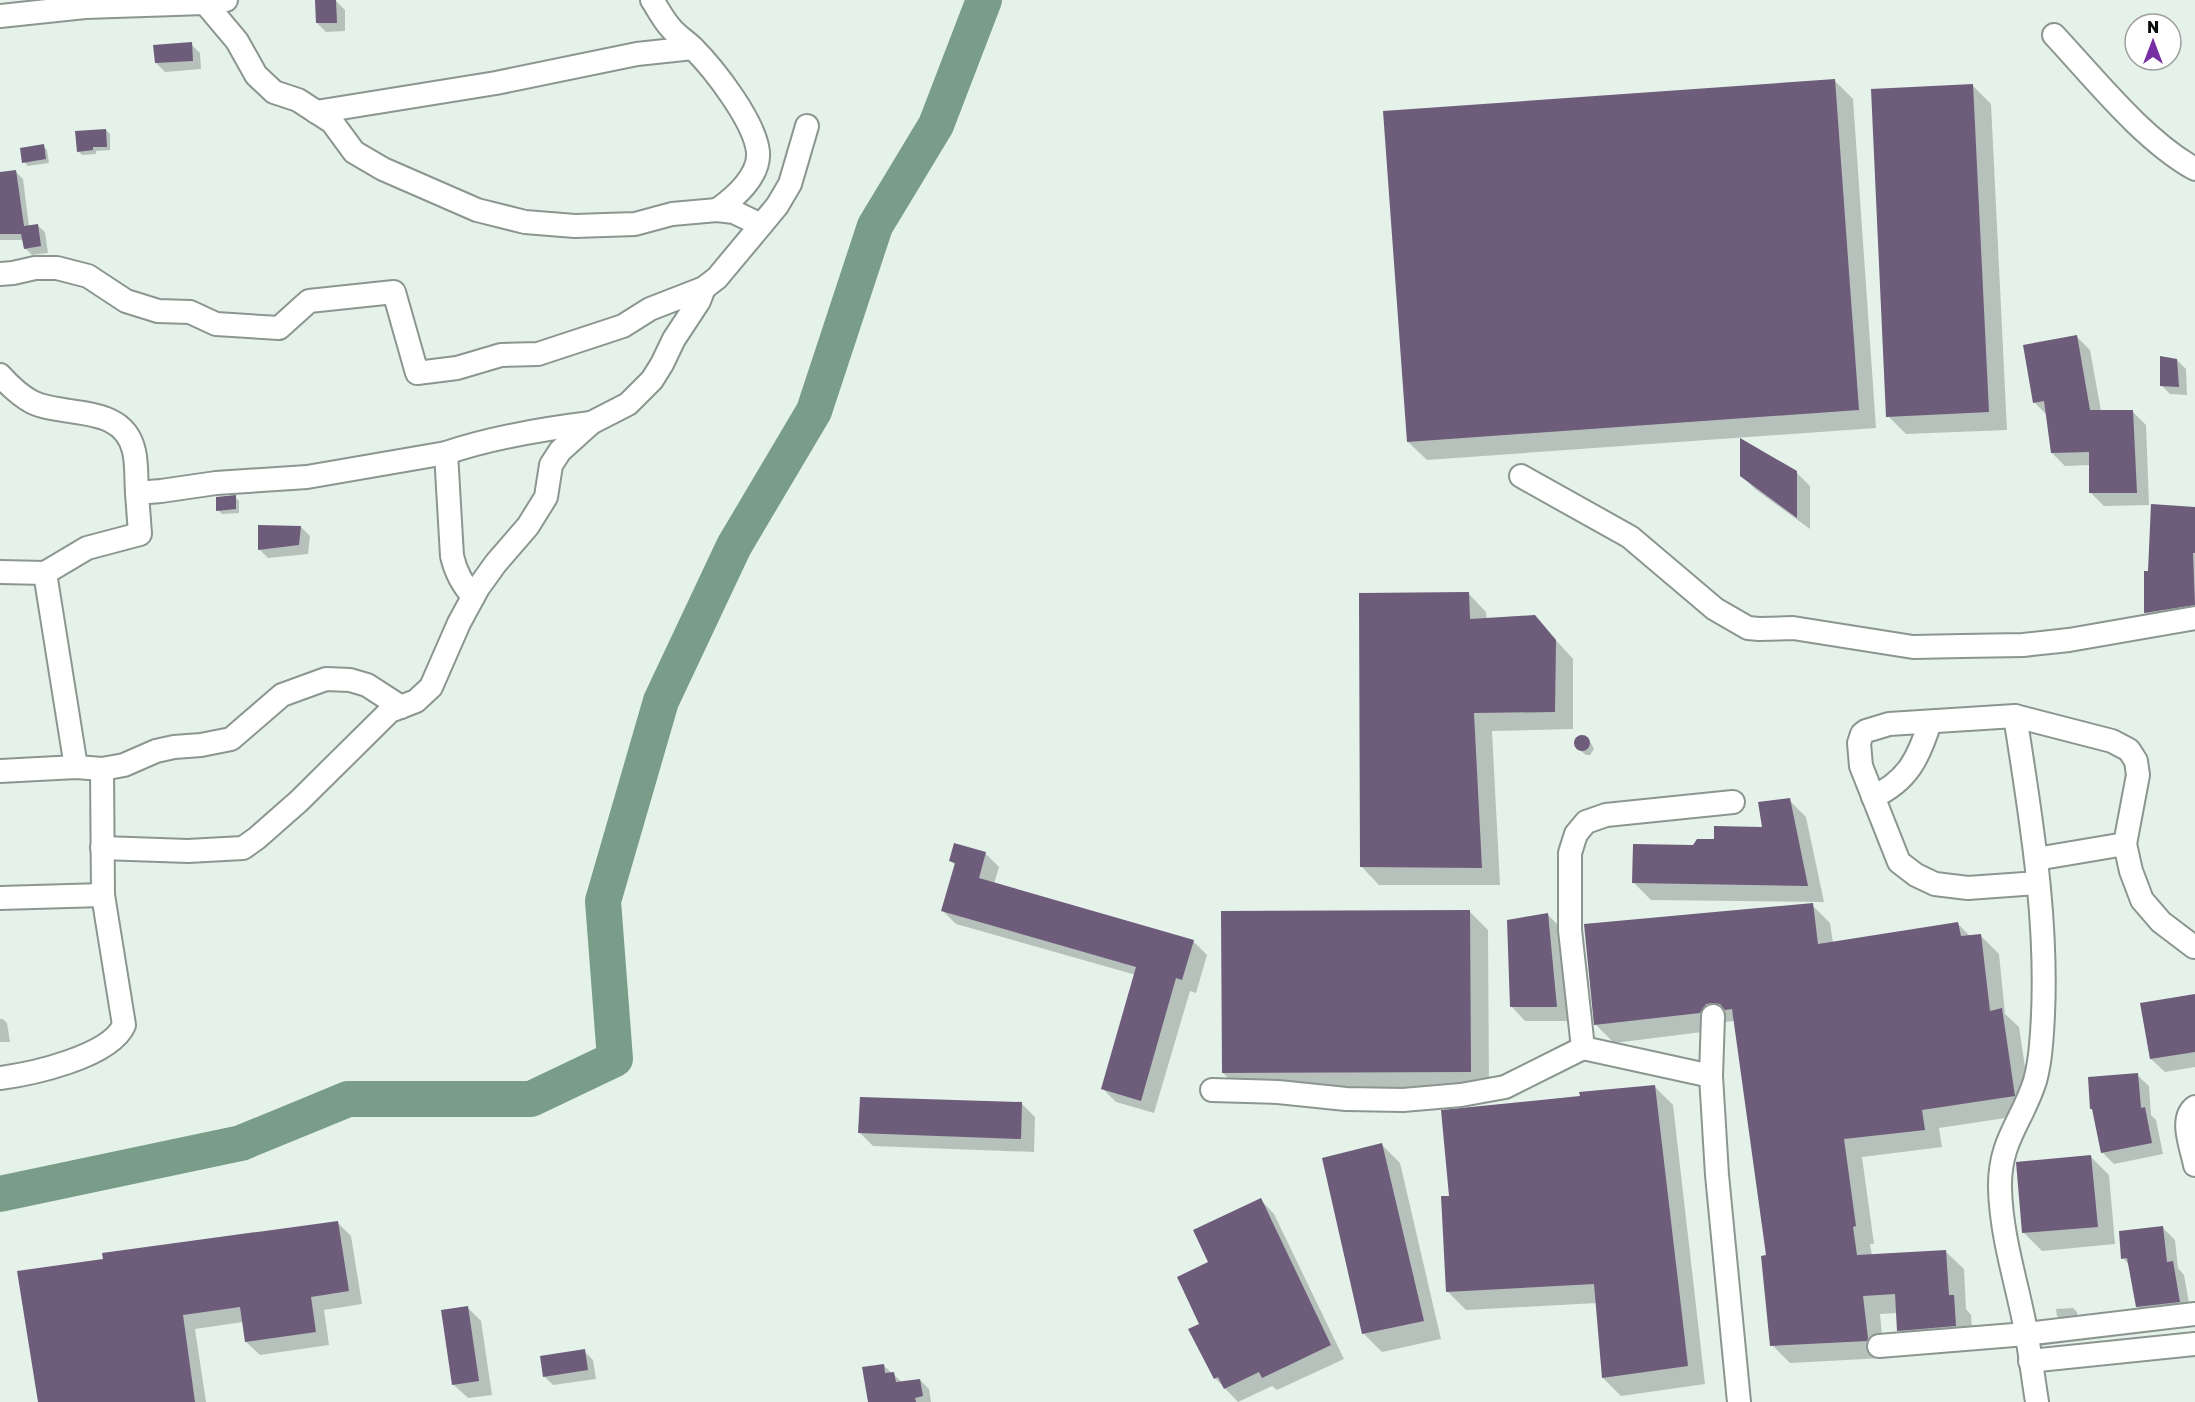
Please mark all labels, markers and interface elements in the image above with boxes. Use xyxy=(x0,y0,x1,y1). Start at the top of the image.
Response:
north arrow xyxy=(2123,12,2183,72)
text: N xyxy=(2147,17,2159,37)

